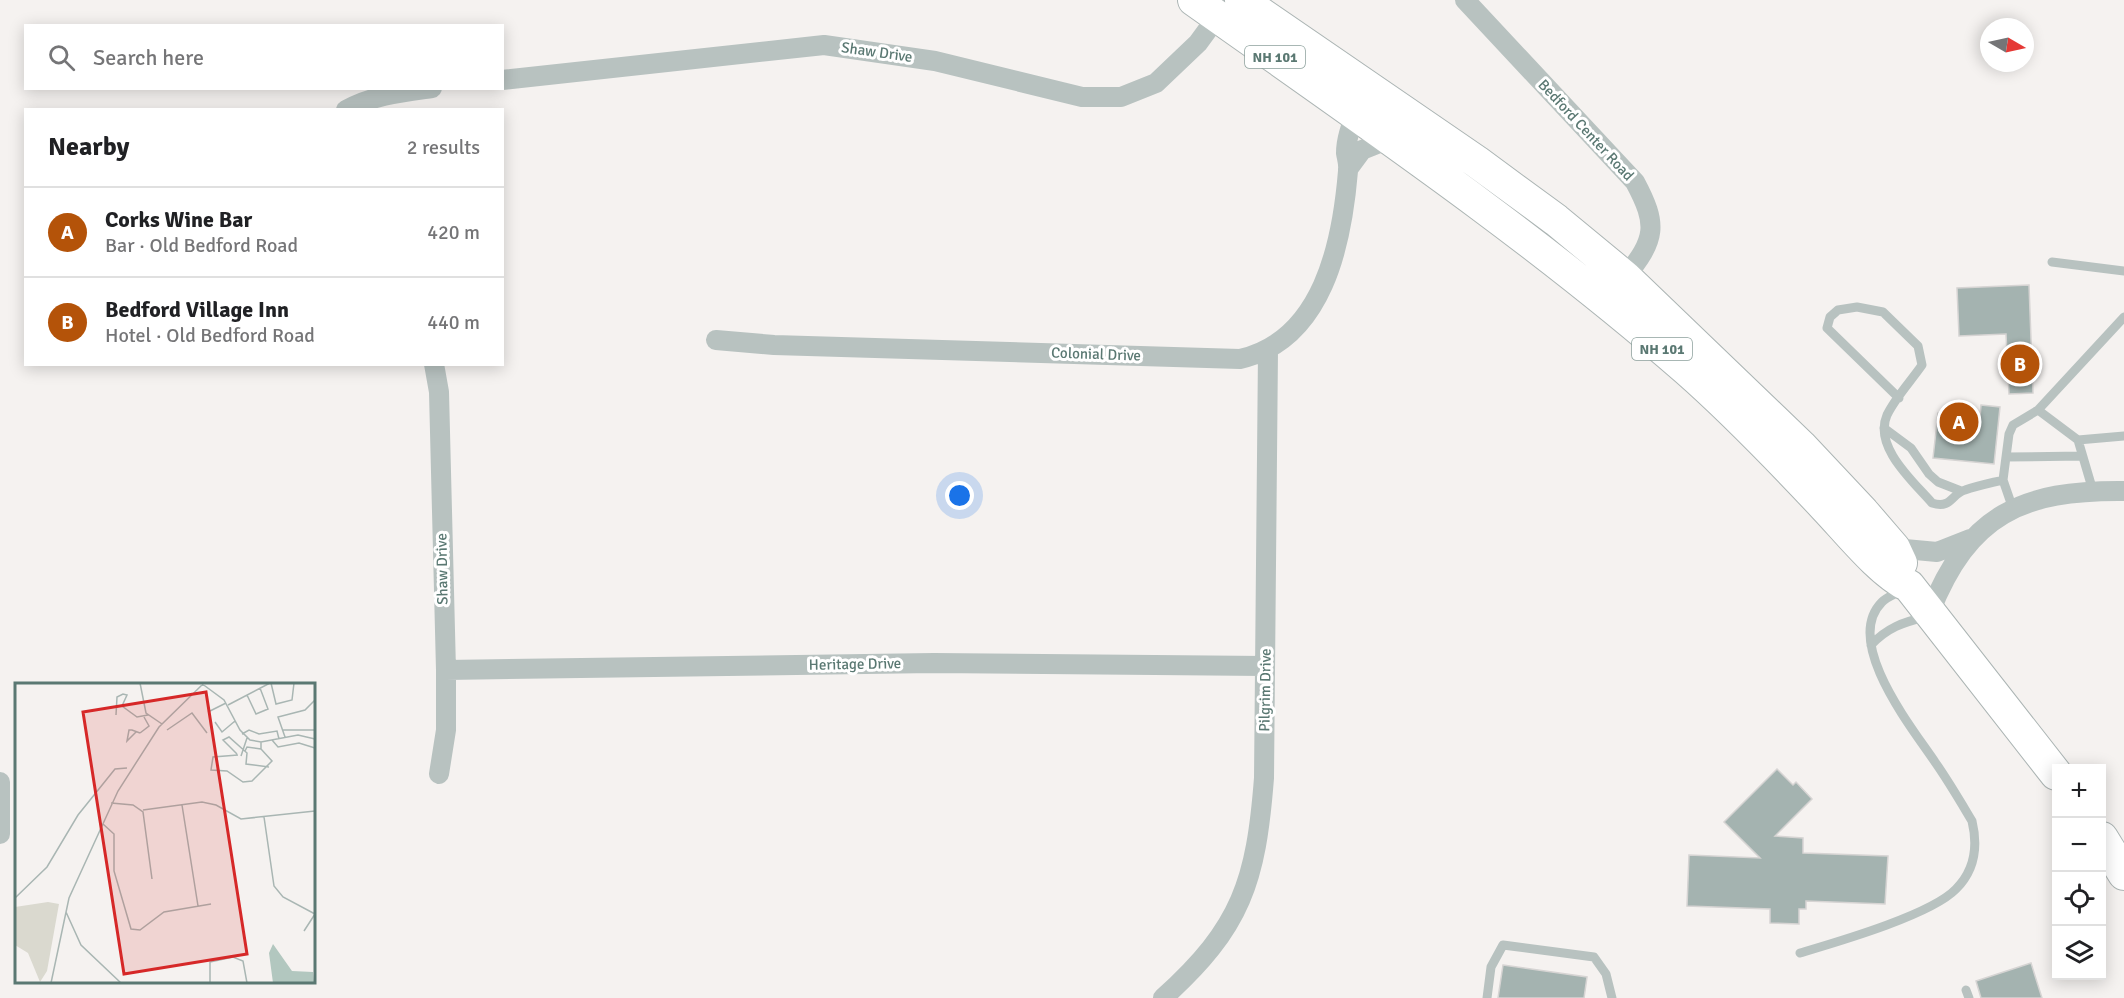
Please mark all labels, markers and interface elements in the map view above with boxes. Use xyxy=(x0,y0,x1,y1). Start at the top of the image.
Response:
north arrow xyxy=(1980,18,2034,72)
search box xyxy=(24,24,504,90)
street label: Shaw Drive xyxy=(840,38,914,66)
icon: search xyxy=(45,41,78,74)
text: Search here xyxy=(93,44,204,71)
road number: NH 101 xyxy=(1245,46,1305,68)
street label: Bedford Center Road xyxy=(1534,76,1638,184)
text: Nearby xyxy=(48,131,129,163)
text: 2 results xyxy=(407,135,480,160)
text: Corks Wine Bar xyxy=(105,206,252,233)
text: A xyxy=(61,220,74,245)
text: 420 m xyxy=(427,220,480,245)
text: Bar · Old Bedford Road xyxy=(105,233,298,258)
text: Bedford Village Inn xyxy=(105,296,289,323)
text: B xyxy=(61,310,74,335)
text: 440 m xyxy=(427,310,480,335)
text: Hotel · Old Bedford Road xyxy=(105,323,315,348)
road number: NH 101 xyxy=(1632,338,1692,360)
pin: B xyxy=(2000,342,2040,386)
street label: Colonial Drive xyxy=(1051,343,1141,365)
pin: A xyxy=(1940,400,1978,444)
your location xyxy=(945,481,974,510)
street label: Shaw Drive xyxy=(432,533,452,605)
street label: Pilgrim Drive xyxy=(1255,648,1275,732)
street label: Heritage Drive xyxy=(809,654,901,674)
inset map xyxy=(15,683,315,983)
map controls xyxy=(2052,764,2106,980)
button: + xyxy=(2052,764,2106,818)
button: − xyxy=(2052,818,2106,872)
button: locate xyxy=(2052,872,2106,926)
button: layers xyxy=(2052,926,2106,980)

